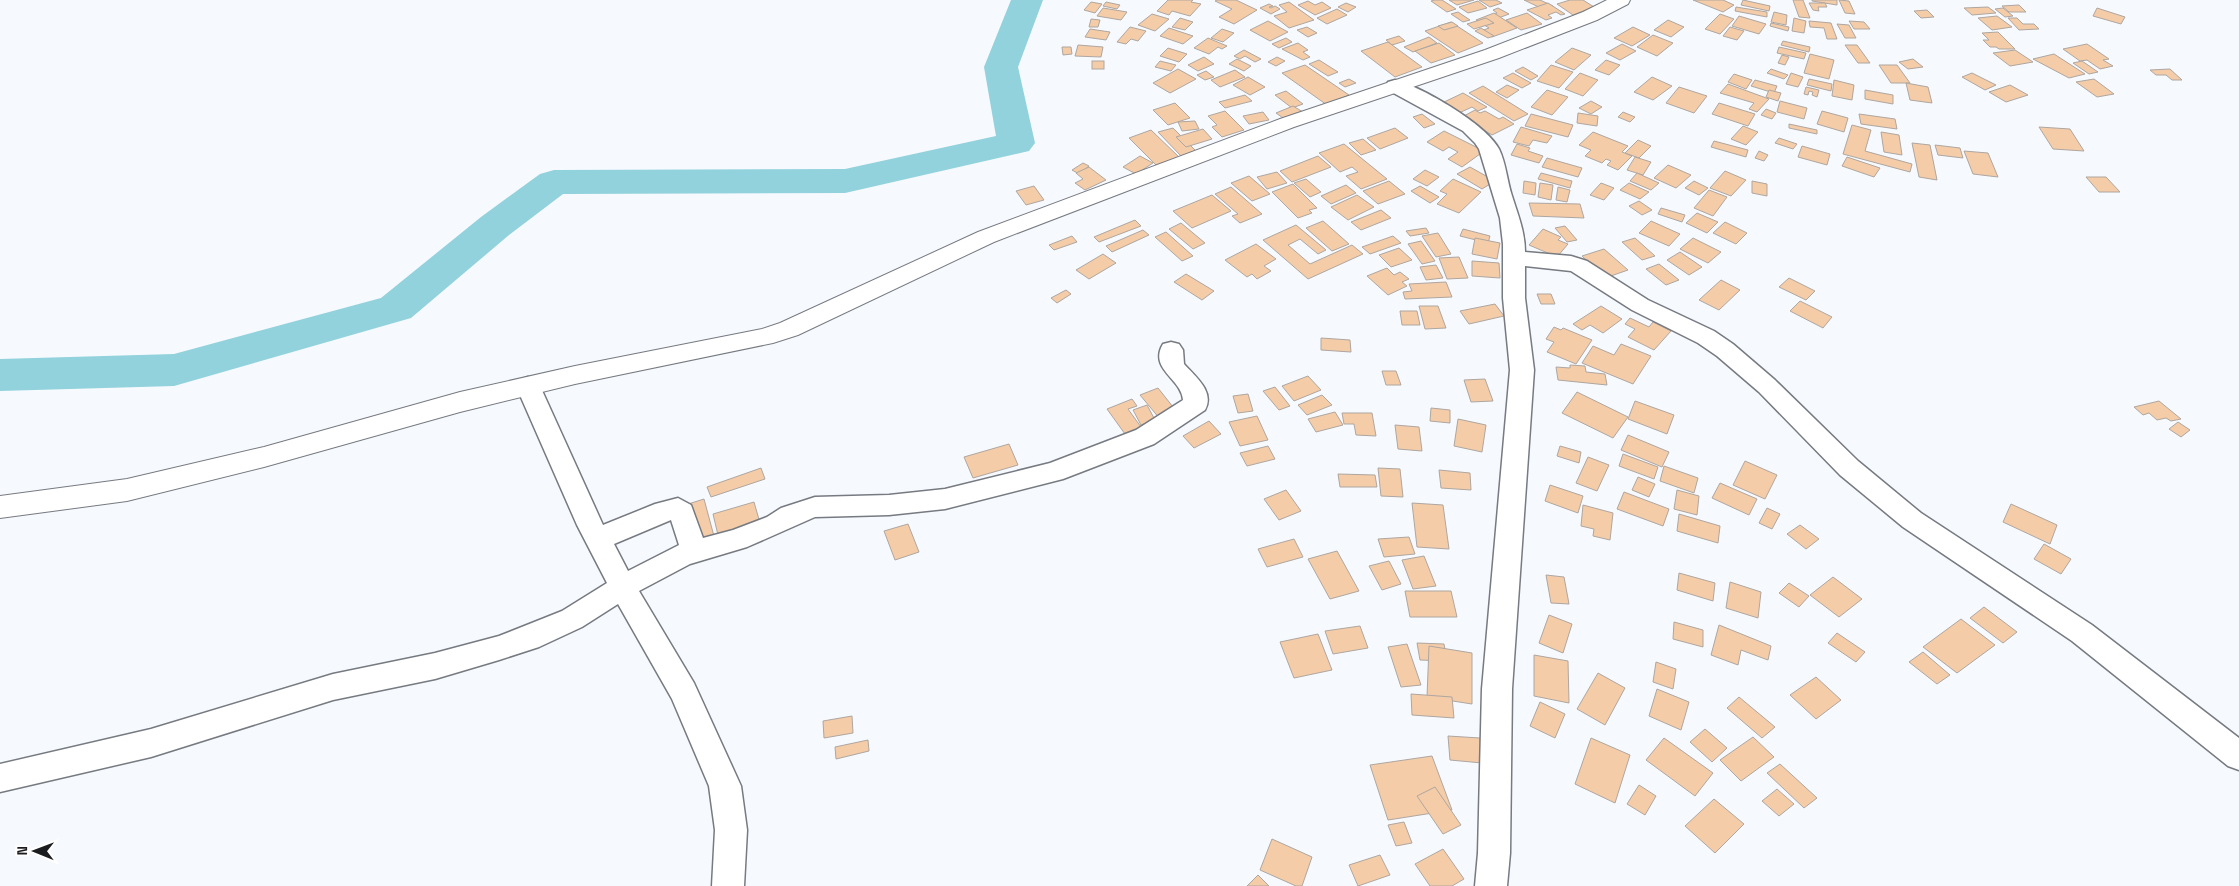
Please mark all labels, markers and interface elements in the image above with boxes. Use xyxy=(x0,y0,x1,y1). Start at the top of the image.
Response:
north arrow xyxy=(10,826,60,876)
text: N xyxy=(13,846,31,856)

